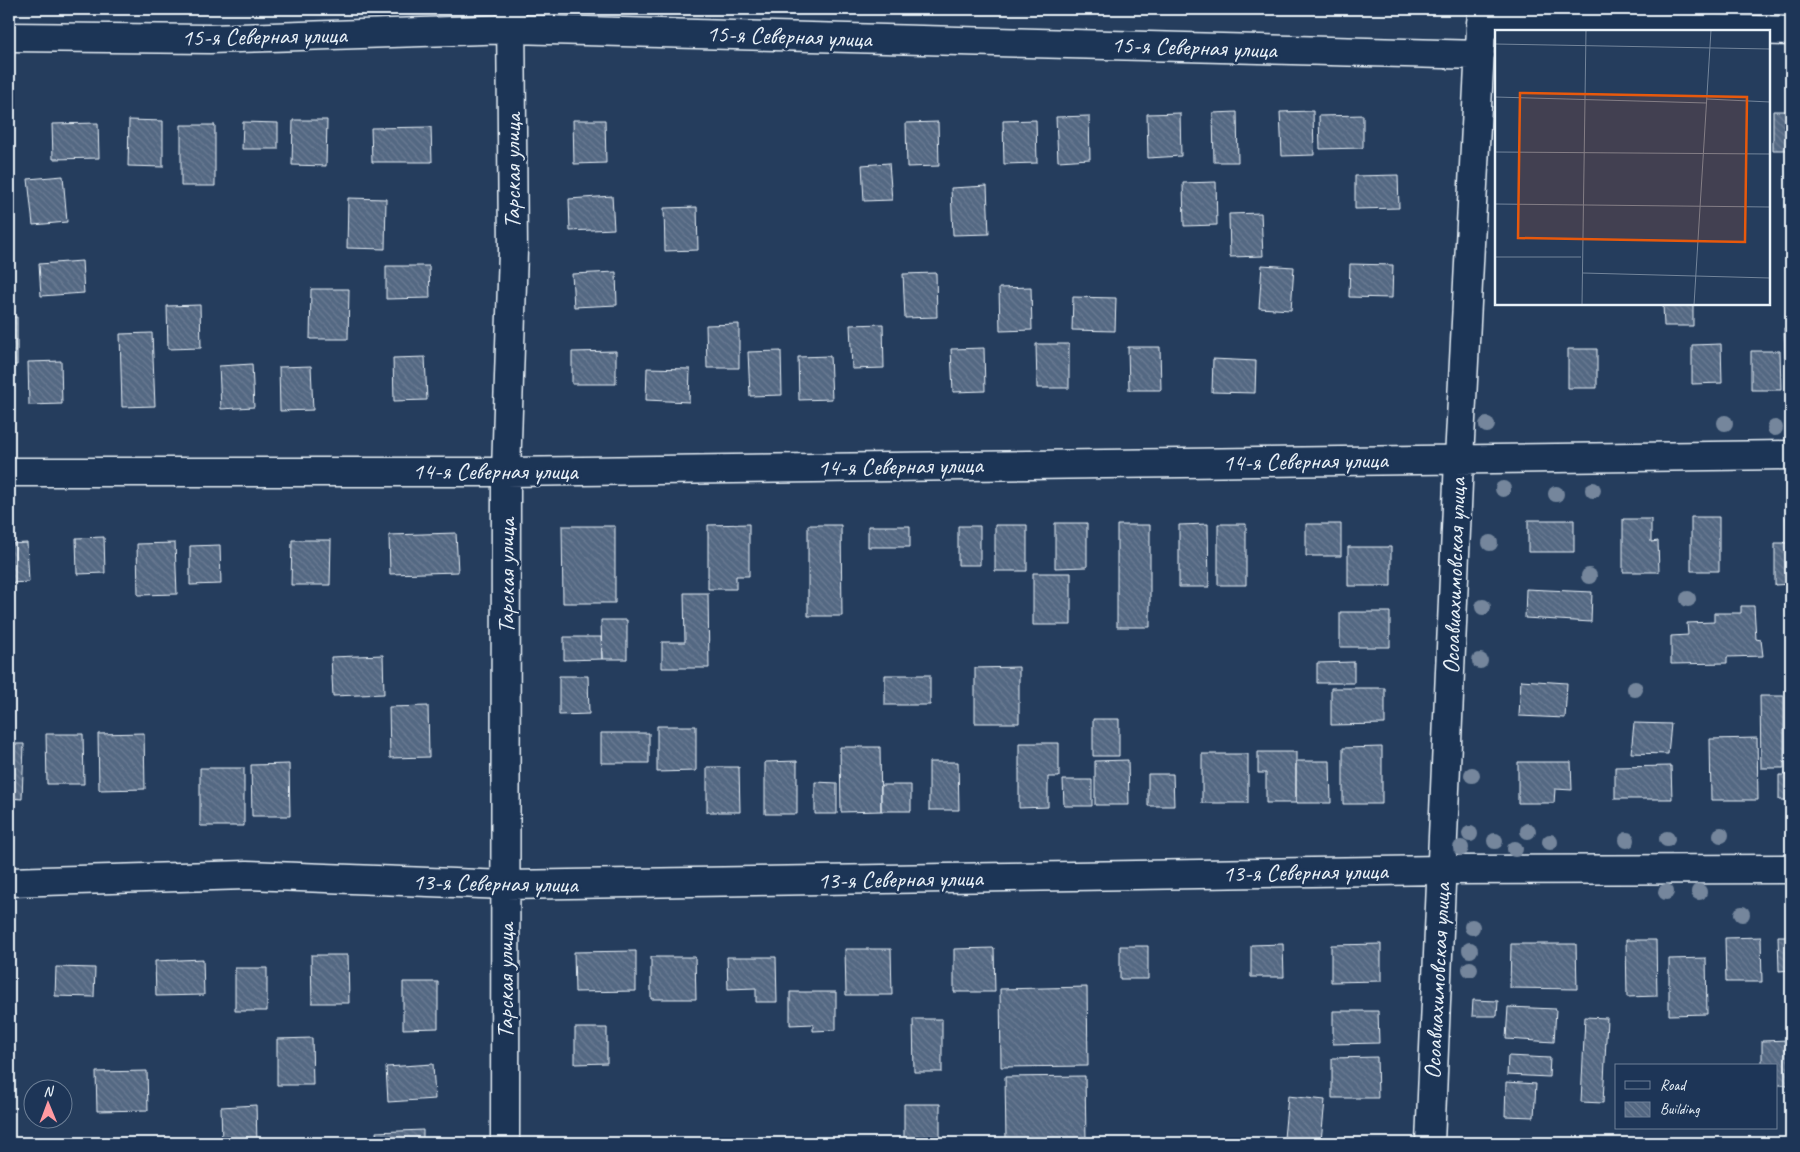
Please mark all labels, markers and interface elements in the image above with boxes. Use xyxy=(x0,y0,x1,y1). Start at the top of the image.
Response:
street label: 15-я Северная улица xyxy=(706,18,874,54)
street label: 15-я Северная улица xyxy=(181,20,348,52)
street label: 15-я Северная улица xyxy=(1111,29,1279,65)
inset map xyxy=(1495,30,1770,305)
street label: Тарская улица xyxy=(497,111,527,229)
street label: 14-я Северная улица xyxy=(1222,445,1389,477)
street label: 14-я Северная улица xyxy=(817,450,984,482)
street label: 14-я Северная улица xyxy=(412,456,579,486)
street label: Осоавиахимовская улица xyxy=(1436,476,1472,675)
street label: Тарская улица xyxy=(491,516,521,634)
street label: 13-я Северная улица xyxy=(1222,856,1389,888)
street label: 13-я Северная улица xyxy=(817,863,984,895)
street label: 13-я Северная улица xyxy=(412,867,579,899)
street label: Осоавиахимовская улица xyxy=(1417,881,1457,1080)
street label: Тарская улица xyxy=(490,921,520,1039)
legend xyxy=(1615,1064,1778,1130)
text: Road xyxy=(1660,1076,1687,1095)
north arrow xyxy=(22,1080,72,1130)
text: N xyxy=(43,1083,55,1100)
text: Building xyxy=(1660,1100,1700,1119)

